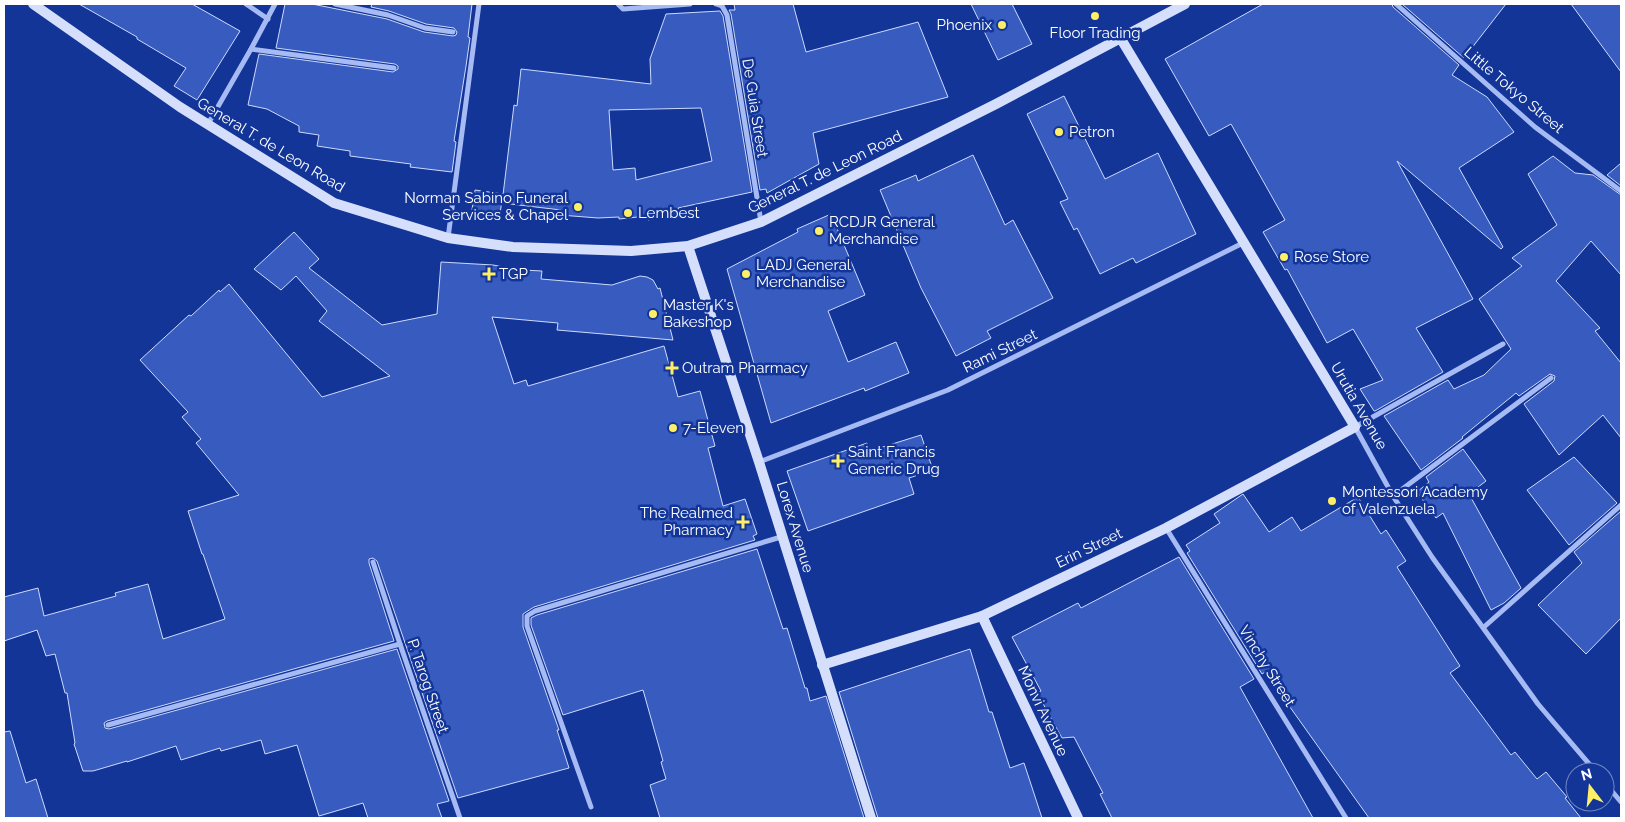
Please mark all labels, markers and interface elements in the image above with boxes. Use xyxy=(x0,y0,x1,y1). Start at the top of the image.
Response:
marker: Floor Trading xyxy=(1089,10,1101,22)
place label: Phoenix xyxy=(937,16,992,34)
marker: Phoenix xyxy=(996,19,1008,31)
place label: Floor Trading xyxy=(1050,24,1140,42)
street label: Little Tokyo Street xyxy=(1460,43,1568,137)
street label: De Guia Street xyxy=(738,57,772,159)
street label: General T. de Leon Road xyxy=(194,94,348,196)
place label: Petron xyxy=(1069,123,1115,141)
marker: Petron xyxy=(1053,126,1065,138)
street label: General T. de Leon Road xyxy=(745,127,905,217)
place label: Norman Sabino Funeral Services & Chapel xyxy=(404,189,569,224)
marker: Norman Sabino Funeral Services & Chapel xyxy=(572,201,584,213)
place label: Lembest xyxy=(638,204,700,222)
marker: Lembest xyxy=(622,207,634,219)
place label: RCDJR General Merchandise xyxy=(829,213,936,248)
marker: RCDJR General Merchandise xyxy=(813,225,825,237)
place label: Rose Store xyxy=(1294,248,1369,266)
marker: Rose Store xyxy=(1278,251,1290,263)
place label: LADJ General Merchandise xyxy=(756,256,852,291)
place label: TGP xyxy=(499,265,528,283)
marker: TGP xyxy=(483,268,495,280)
marker: LADJ General Merchandise xyxy=(740,268,752,280)
place label: Master K's Bakeshop xyxy=(663,296,734,331)
marker: Master K's Bakeshop xyxy=(647,308,659,320)
street label: Rami Street xyxy=(960,325,1040,377)
place label: Outram Pharmacy xyxy=(682,359,808,377)
street label: Urutia Avenue xyxy=(1327,359,1391,453)
marker: Outram Pharmacy xyxy=(666,362,678,374)
place label: 7-Eleven xyxy=(683,419,744,437)
marker: 7-Eleven xyxy=(667,422,679,434)
place label: Saint Francis Generic Drug xyxy=(848,443,940,478)
marker: Saint Francis Generic Drug xyxy=(832,455,844,467)
street label: Lorex Avenue xyxy=(773,479,817,575)
place label: Montessori Academy of Valenzuela xyxy=(1342,483,1488,518)
marker: Montessori Academy of Valenzuela xyxy=(1326,495,1338,507)
place label: The Realmed Pharmacy xyxy=(640,504,733,539)
marker: The Realmed Pharmacy xyxy=(737,516,749,528)
street label: Erin Street xyxy=(1053,524,1125,572)
street label: Vinchy Street xyxy=(1235,622,1299,710)
street label: P. Tarog Street xyxy=(403,636,453,736)
street label: Monvi Avenue xyxy=(1014,663,1072,759)
north arrow xyxy=(1565,762,1615,812)
text: N xyxy=(1579,765,1594,784)

